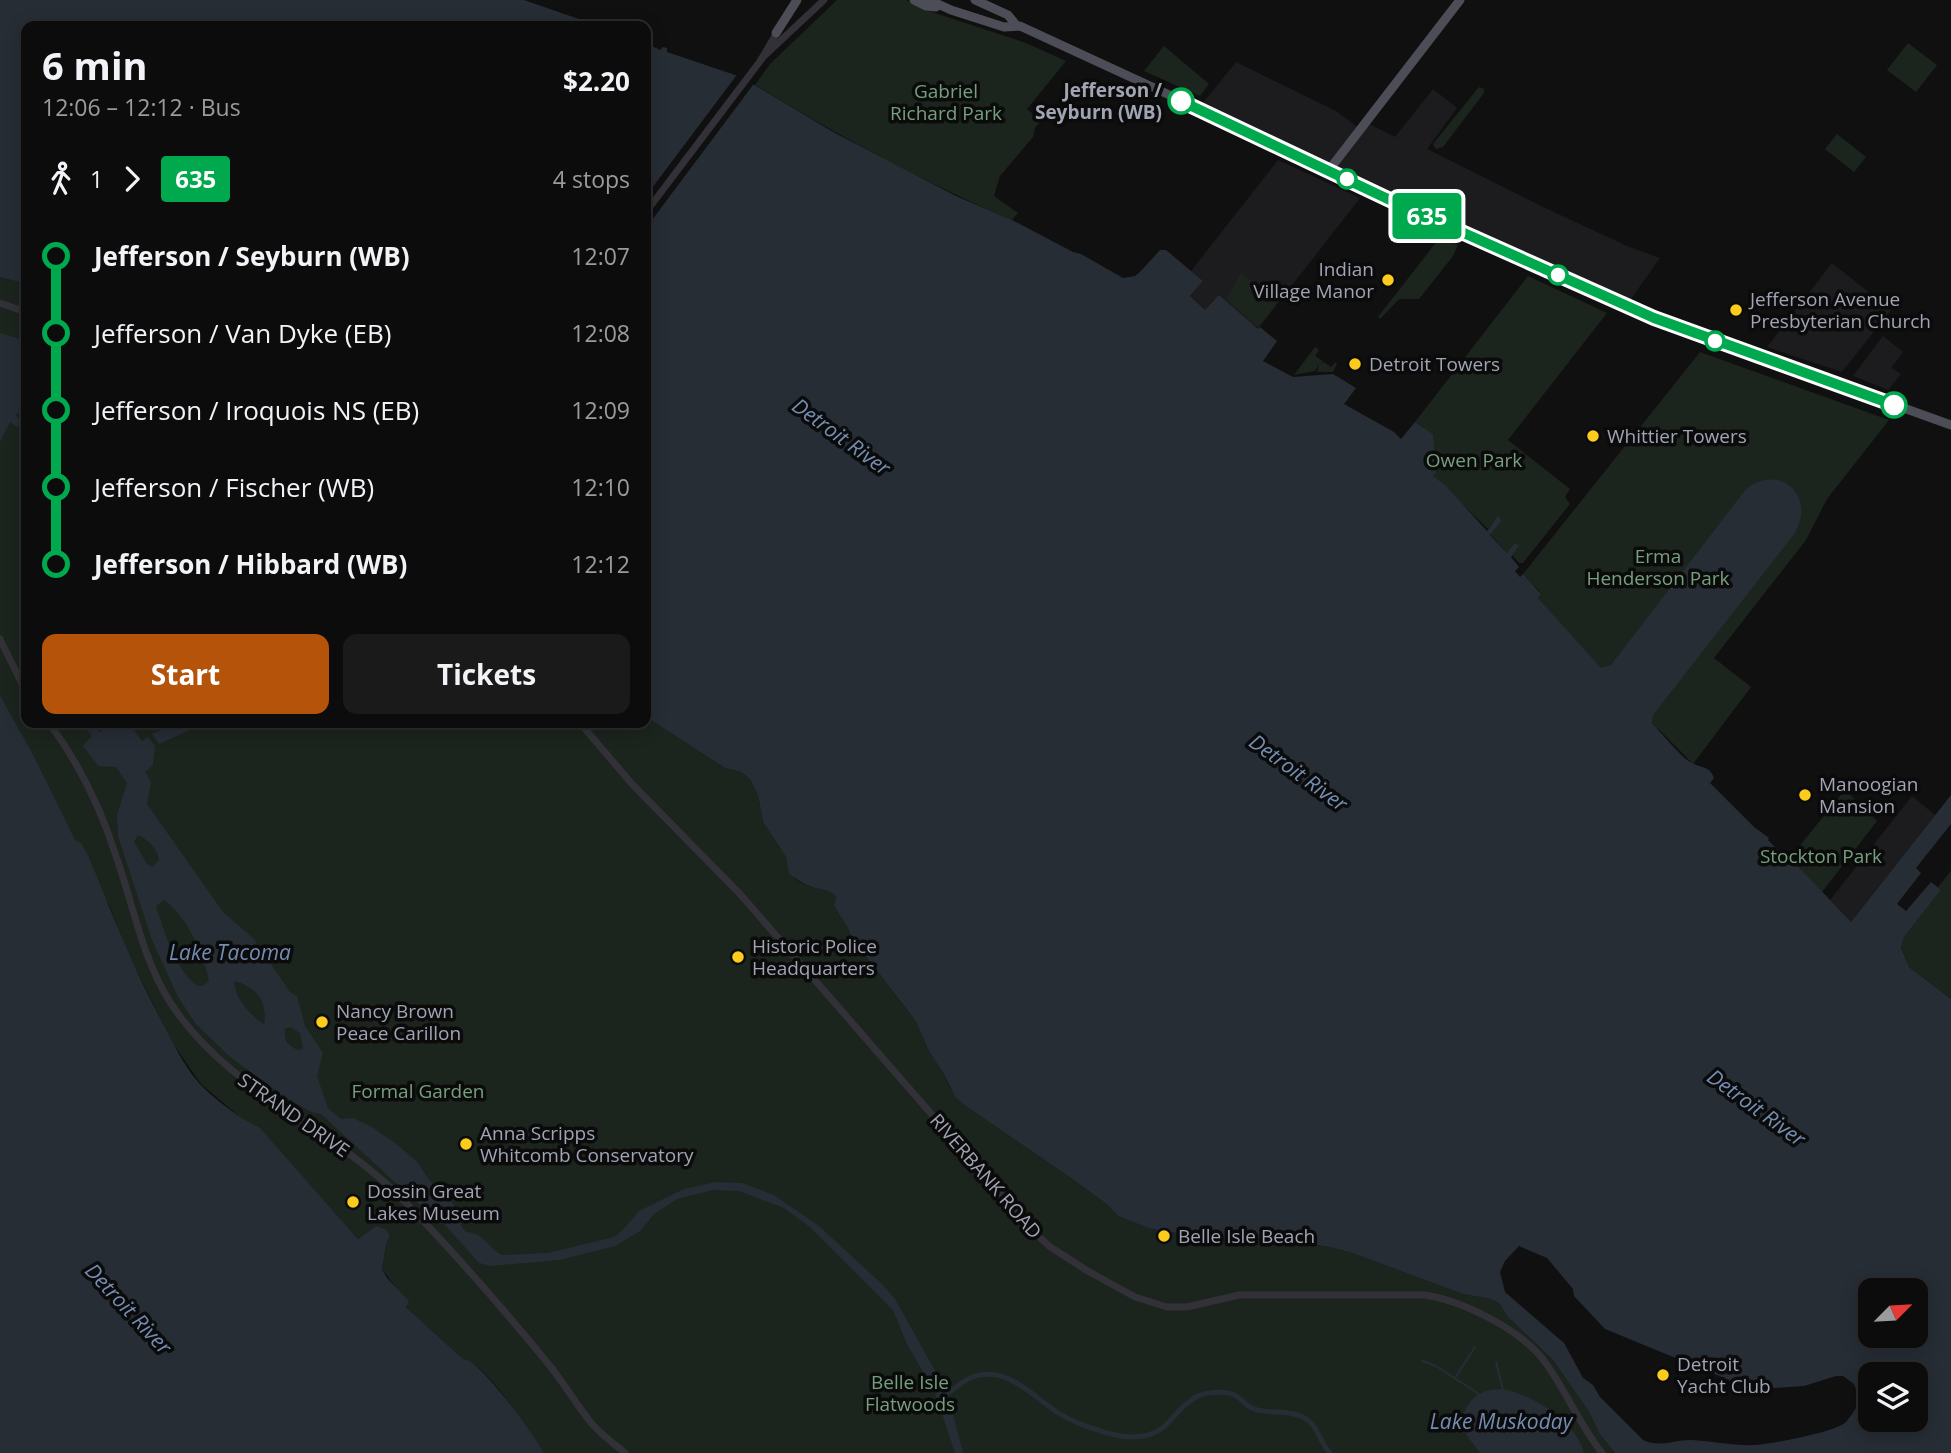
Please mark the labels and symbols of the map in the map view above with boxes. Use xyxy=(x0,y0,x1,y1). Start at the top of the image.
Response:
place label: Jefferson / Seyburn (WB) xyxy=(1035,77,1162,125)
park label: Gabriel Richard Park xyxy=(890,78,1002,126)
marker: Jefferson / Seyburn (WB) xyxy=(1168,88,1194,114)
unlabelled marker xyxy=(1337,169,1357,189)
line badge: 635 xyxy=(1387,193,1467,239)
place label: Indian Village Manor xyxy=(1253,256,1374,304)
unlabelled marker xyxy=(1548,265,1568,285)
marker: Indian Village Manor xyxy=(1380,272,1396,288)
place label: Jefferson Avenue Presbyterian Church xyxy=(1748,286,1931,334)
marker: Jefferson Avenue Presbyterian Church xyxy=(1728,302,1744,318)
unlabelled marker xyxy=(1705,331,1725,351)
place label: Detroit Towers xyxy=(1369,351,1500,377)
marker: Detroit Towers xyxy=(1347,356,1363,372)
water label: Detroit River xyxy=(787,391,897,482)
unlabelled marker xyxy=(1881,392,1907,418)
place label: Whittier Towers xyxy=(1607,423,1747,449)
marker: Whittier Towers xyxy=(1585,428,1601,444)
park label: Owen Park xyxy=(1426,447,1522,473)
park label: Erma Henderson Park xyxy=(1586,543,1730,591)
water label: Detroit River xyxy=(1244,727,1354,818)
place label: Manoogian Mansion xyxy=(1819,771,1918,819)
marker: Manoogian Mansion xyxy=(1797,787,1813,803)
park label: Stockton Park xyxy=(1760,843,1882,869)
place label: Historic Police Headquarters xyxy=(752,933,877,981)
water label: Lake Tacoma xyxy=(169,938,291,966)
marker: Historic Police Headquarters xyxy=(730,949,746,965)
place label: Nancy Brown Peace Carillon xyxy=(336,998,461,1046)
marker: Nancy Brown Peace Carillon xyxy=(314,1014,330,1030)
water label: Detroit River xyxy=(1702,1062,1812,1153)
street label: STRAND DRIVE xyxy=(233,1067,355,1163)
park label: Formal Garden xyxy=(352,1078,484,1104)
street label: RIVERBANK ROAD xyxy=(924,1108,1048,1244)
place label: Anna Scripps Whitcomb Conservatory xyxy=(480,1120,694,1168)
marker: Anna Scripps Whitcomb Conservatory xyxy=(458,1136,474,1152)
place label: Dossin Great Lakes Museum xyxy=(367,1178,500,1226)
marker: Dossin Great Lakes Museum xyxy=(345,1194,361,1210)
place label: Belle Isle Beach xyxy=(1178,1223,1315,1249)
marker: Belle Isle Beach xyxy=(1156,1228,1172,1244)
water label: Detroit River xyxy=(79,1257,179,1360)
north arrow xyxy=(1858,1278,1928,1348)
place label: Detroit Yacht Club xyxy=(1677,1351,1771,1399)
marker: Detroit Yacht Club xyxy=(1655,1367,1671,1383)
park label: Belle Isle Flatwoods xyxy=(865,1369,955,1417)
water label: Lake Muskoday xyxy=(1430,1407,1574,1435)

